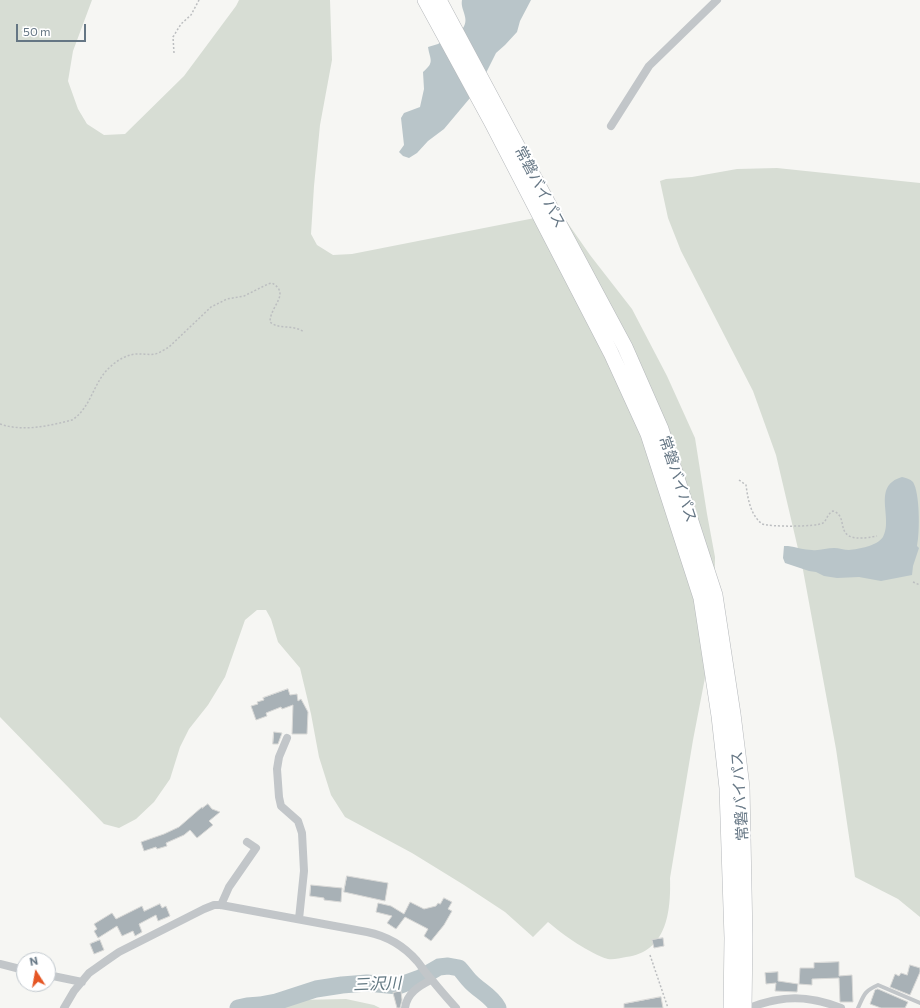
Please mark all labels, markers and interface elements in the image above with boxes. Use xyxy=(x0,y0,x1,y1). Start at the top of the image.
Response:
scale bar xyxy=(18,16,88,42)
text: 50 m xyxy=(23,24,51,38)
street label: 常磐バイパス xyxy=(511,143,569,231)
street label: 常磐バイパス xyxy=(656,433,700,525)
street label: 常磐バイパス xyxy=(728,750,752,842)
north arrow xyxy=(16,952,56,992)
text: N xyxy=(29,954,39,968)
water label: 三沢川 xyxy=(353,974,401,994)

